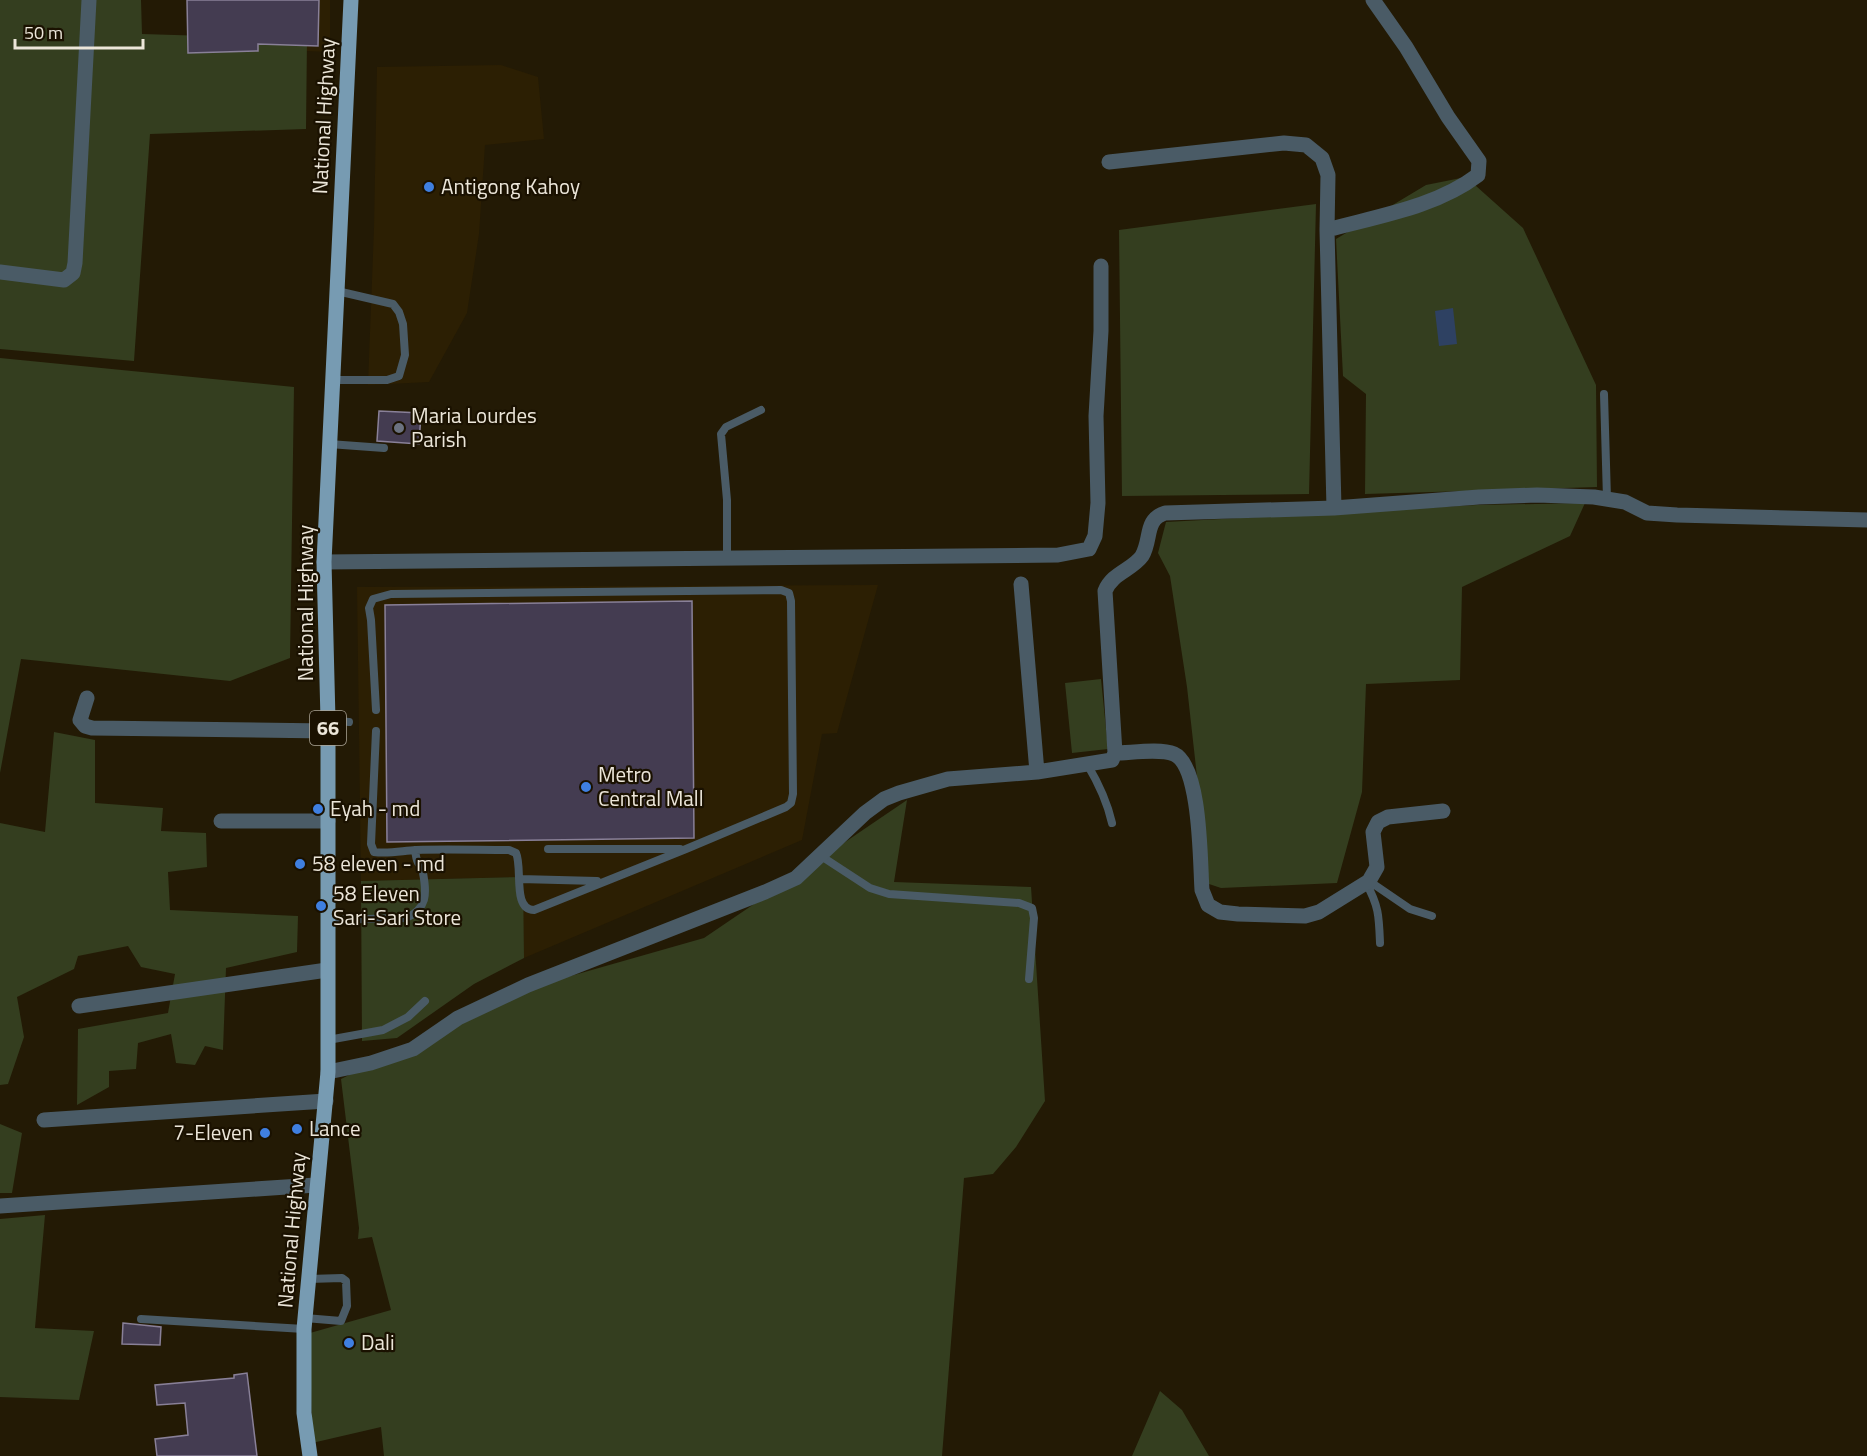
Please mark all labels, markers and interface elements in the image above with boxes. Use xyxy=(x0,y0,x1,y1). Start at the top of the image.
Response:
scale bar xyxy=(15,12,142,50)
text: 50 m xyxy=(24,19,63,46)
street label: National Highway xyxy=(303,37,343,195)
place label: Antigong Kahoy xyxy=(441,170,580,202)
marker: Antigong Kahoy xyxy=(422,180,436,194)
place label: Maria Lourdes Parish xyxy=(411,399,537,455)
marker: Maria Lourdes Parish xyxy=(392,421,406,435)
street label: National Highway xyxy=(289,525,321,681)
road number: 66 xyxy=(310,711,346,745)
place label: Metro Central Mall xyxy=(598,758,704,814)
marker: Metro Central Mall xyxy=(579,780,593,794)
place label: Eyah - md xyxy=(330,792,420,824)
marker: Eyah - md xyxy=(311,802,325,816)
place label: 58 eleven - md xyxy=(312,847,445,879)
marker: 58 eleven - md xyxy=(293,857,307,871)
place label: 58 Eleven Sari-Sari Store xyxy=(333,877,461,933)
marker: 58 Eleven Sari-Sari Store xyxy=(314,899,328,913)
place label: Lance xyxy=(309,1112,361,1144)
place label: 7-Eleven xyxy=(173,1116,253,1148)
marker: Lance xyxy=(290,1122,304,1136)
marker: 7-Eleven xyxy=(258,1126,272,1140)
street label: National Highway xyxy=(268,1151,314,1309)
place label: Dali xyxy=(361,1326,395,1358)
marker: Dali xyxy=(342,1336,356,1350)

